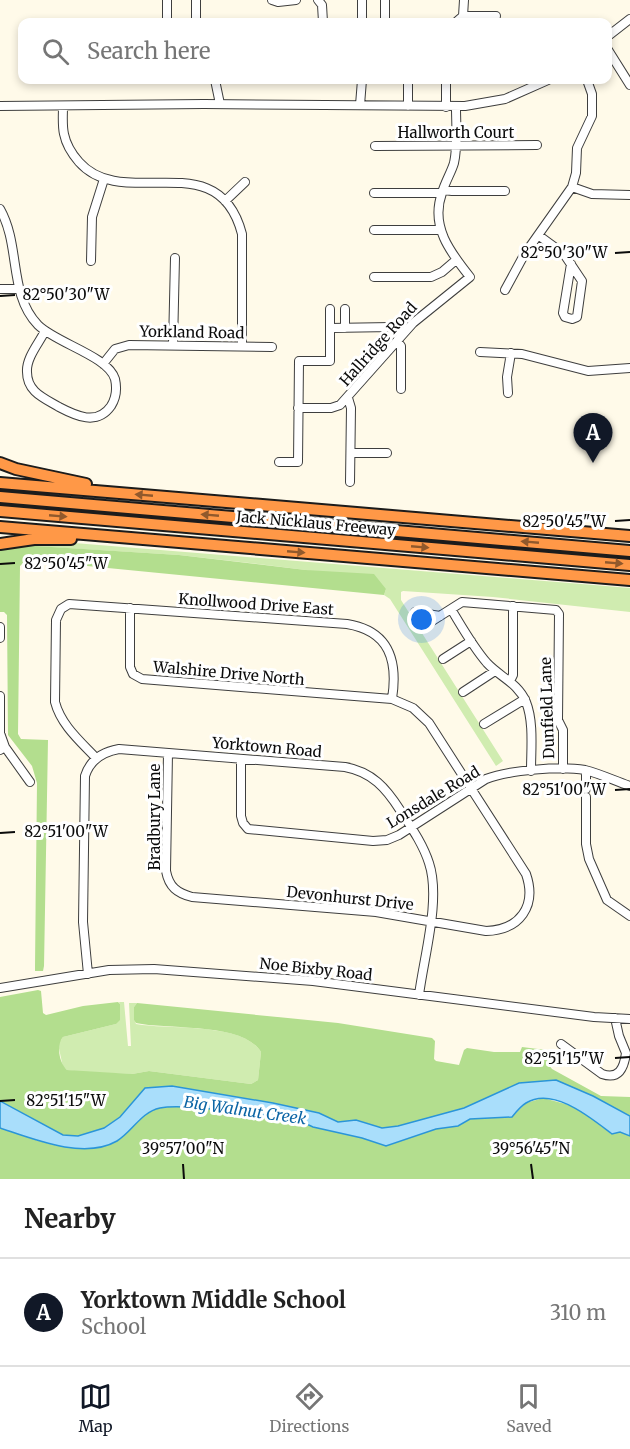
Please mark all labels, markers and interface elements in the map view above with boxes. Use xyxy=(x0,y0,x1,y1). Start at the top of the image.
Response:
search box xyxy=(18,18,612,84)
icon: search xyxy=(39,35,72,68)
text: Search here xyxy=(87,37,210,65)
street label: Hallworth Court xyxy=(398,123,515,142)
text: 82°50'30"W xyxy=(521,243,608,262)
text: 82°50'30"W xyxy=(23,285,110,304)
street label: Hallridge Road xyxy=(335,298,421,390)
street label: Yorkland Road xyxy=(139,322,244,342)
pin: A xyxy=(574,414,612,463)
one-way arrow xyxy=(135,490,154,500)
street label: Jack Nicklaus Freeway xyxy=(234,506,397,539)
one-way arrow xyxy=(200,510,219,520)
one-way arrow xyxy=(49,511,68,521)
text: 82°50'45"W xyxy=(522,512,607,531)
one-way arrow xyxy=(520,538,539,547)
one-way arrow xyxy=(411,542,430,552)
one-way arrow xyxy=(287,547,306,557)
text: 82°50'45"W xyxy=(24,554,109,573)
one-way arrow xyxy=(605,558,624,568)
street label: Knollwood Drive East xyxy=(178,589,334,619)
your location xyxy=(407,605,436,634)
street label: Walshire Drive North xyxy=(152,657,306,689)
street label: Dunfield Lane xyxy=(536,657,558,759)
street label: Yorktown Road xyxy=(210,733,323,761)
street label: Lonsdale Road xyxy=(383,762,483,832)
street label: Bradbury Lane xyxy=(145,763,164,870)
text: 82°51'00"W xyxy=(522,780,607,799)
text: 82°51'00"W xyxy=(24,822,109,841)
street label: Devonhurst Drive xyxy=(286,882,415,914)
street label: Noe Bixby Road xyxy=(259,954,373,984)
text: 82°51'15"W xyxy=(524,1049,605,1068)
text: 82°51'15"W xyxy=(26,1091,107,1110)
water label: Big Walnut Creek xyxy=(182,1092,308,1129)
text: 39°57'00"N xyxy=(142,1139,225,1158)
text: 39°56'45"N xyxy=(492,1139,571,1158)
text: Nearby xyxy=(24,1202,116,1235)
text: Yorktown Middle School xyxy=(81,1286,346,1314)
text: A xyxy=(36,1300,51,1325)
text: 310 m xyxy=(550,1300,606,1325)
text: School xyxy=(81,1314,146,1339)
tab: Map xyxy=(78,1380,113,1436)
tab: Directions xyxy=(269,1380,349,1436)
tab: Saved xyxy=(506,1380,552,1436)

